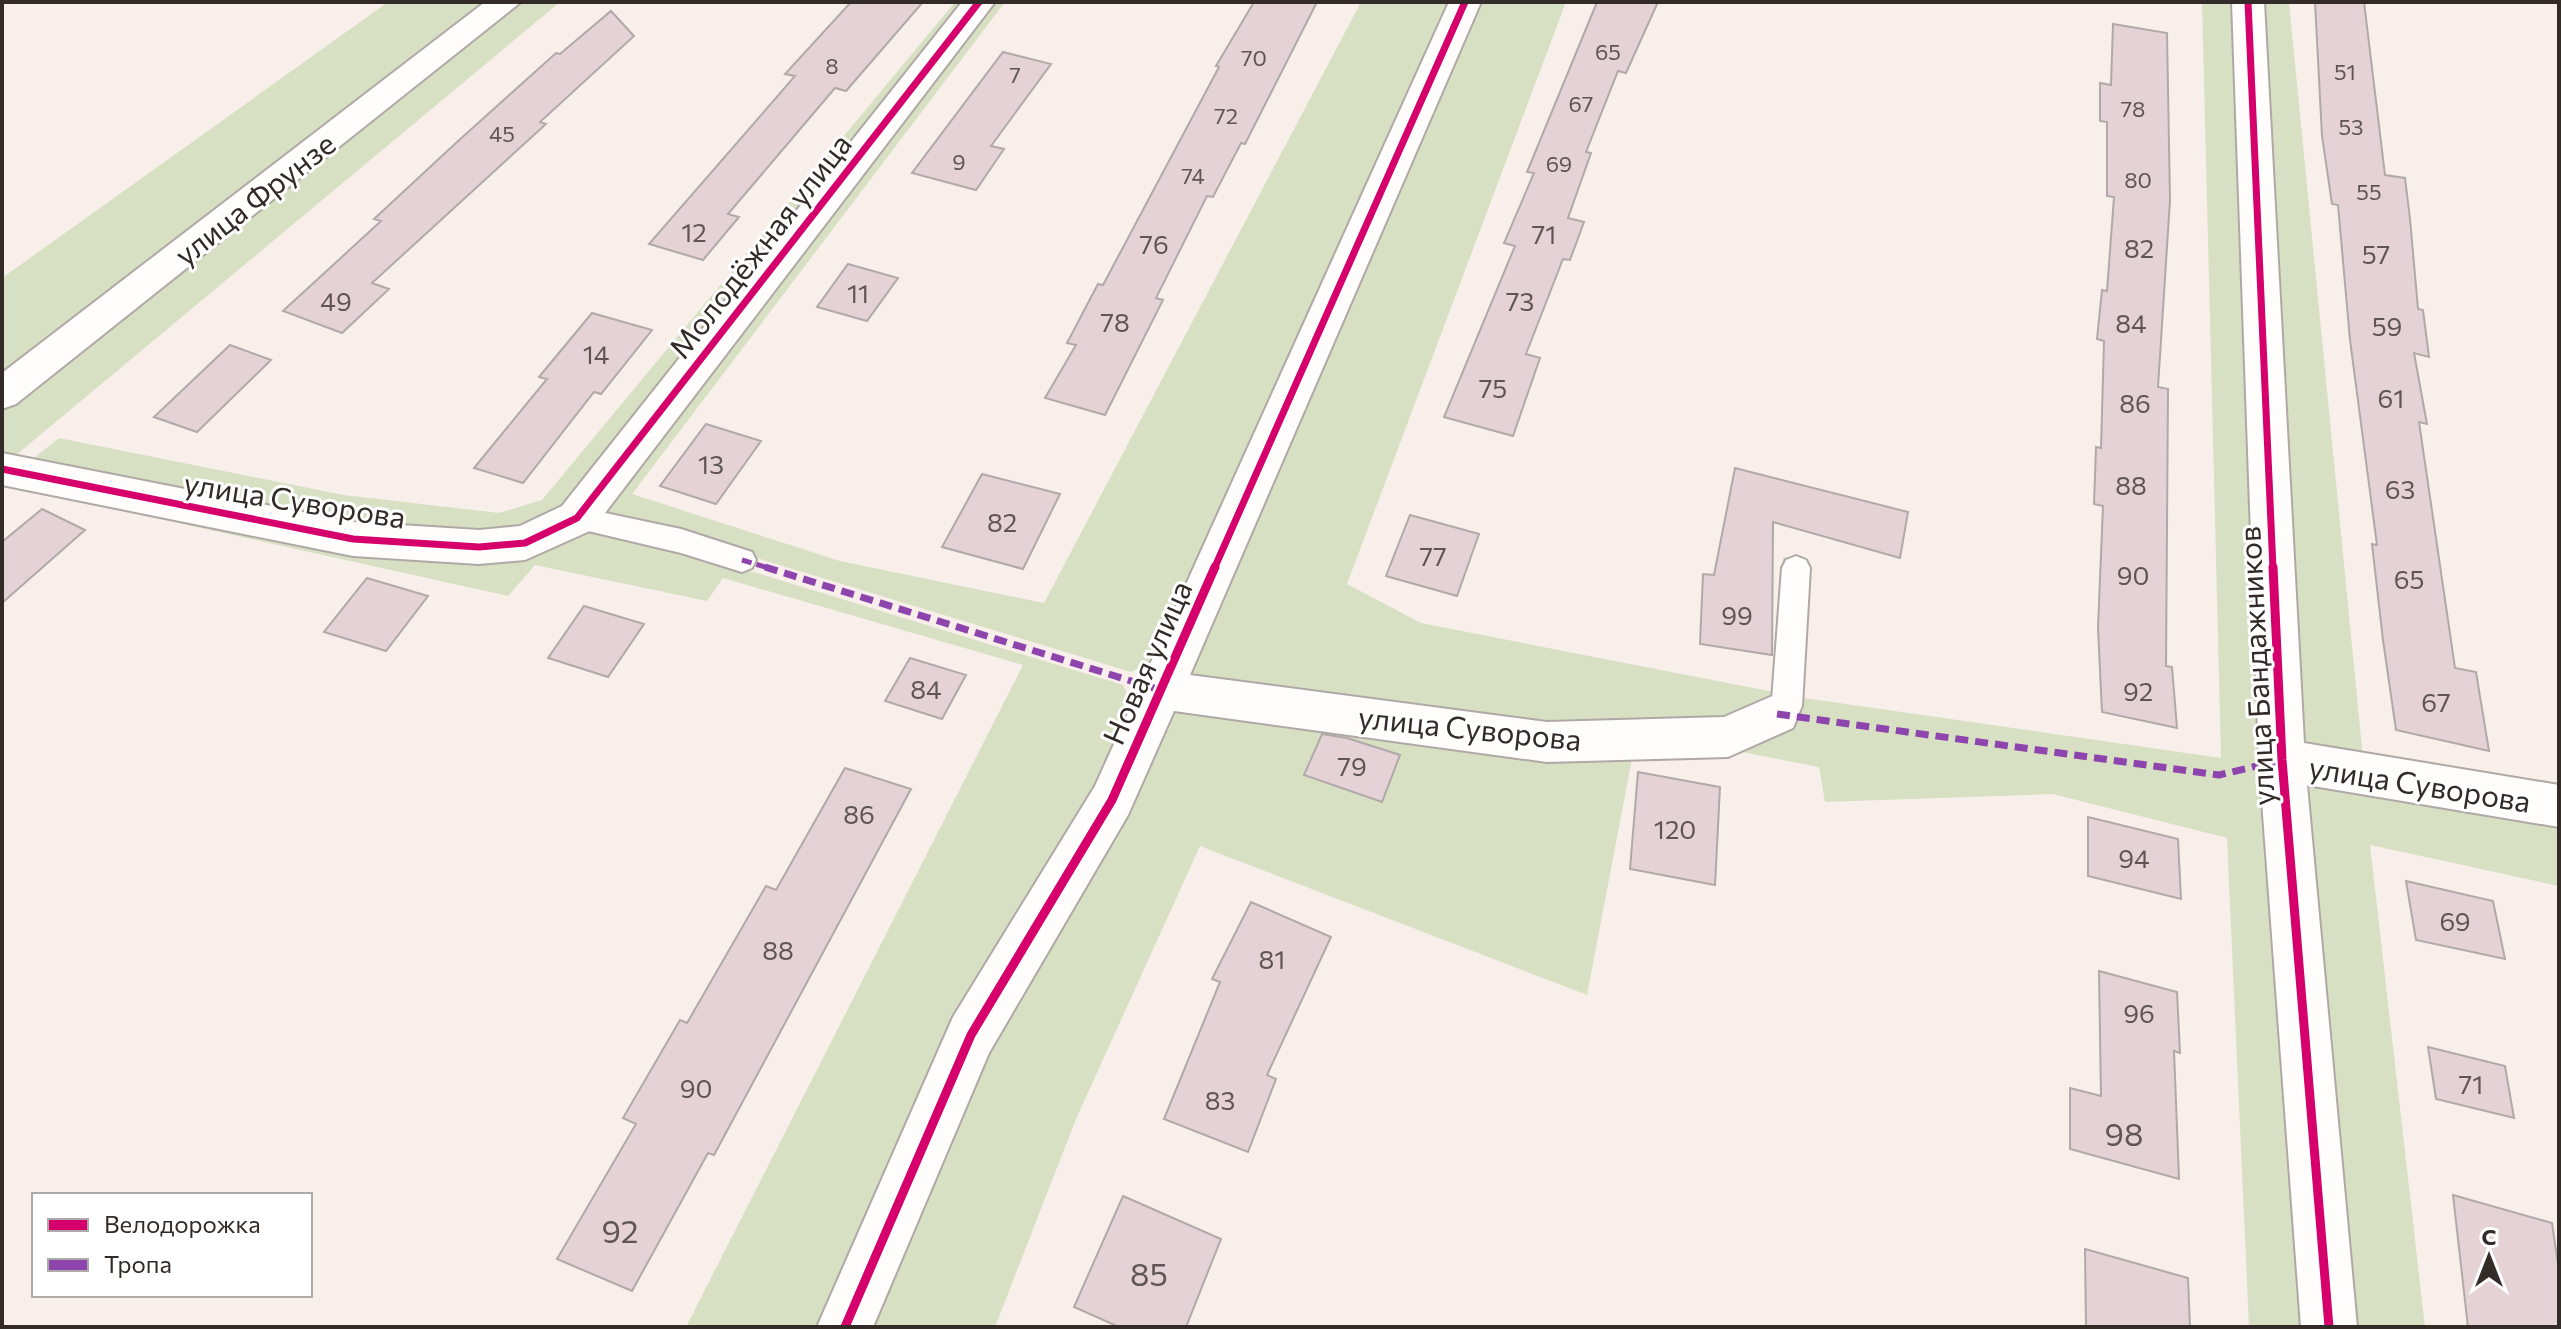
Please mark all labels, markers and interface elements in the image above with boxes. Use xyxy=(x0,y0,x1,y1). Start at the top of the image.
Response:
house number: 65 xyxy=(1595,38,1621,65)
house number: 70 xyxy=(1241,44,1267,71)
house number: 8 xyxy=(825,52,839,79)
house number: 51 xyxy=(2334,58,2356,85)
house number: 7 xyxy=(1009,61,1021,88)
house number: 67 xyxy=(1569,90,1593,117)
house number: 78 xyxy=(2121,95,2145,122)
house number: 72 xyxy=(1214,102,1238,129)
house number: 53 xyxy=(2338,113,2364,140)
house number: 45 xyxy=(489,120,515,147)
street label: улица Фрунзе xyxy=(166,124,342,272)
street label: Молодёжная улица xyxy=(660,125,858,365)
house number: 9 xyxy=(952,148,966,175)
house number: 69 xyxy=(1546,150,1572,177)
house number: 74 xyxy=(1181,162,1205,189)
house number: 80 xyxy=(2124,166,2152,193)
house number: 55 xyxy=(2356,178,2382,205)
house number: 12 xyxy=(681,216,707,247)
house number: 71 xyxy=(1532,218,1556,249)
house number: 76 xyxy=(1139,228,1169,259)
house number: 82 xyxy=(2124,232,2154,263)
house number: 57 xyxy=(2362,238,2390,269)
house number: 11 xyxy=(847,277,869,308)
house number: 49 xyxy=(320,285,352,316)
house number: 73 xyxy=(1506,285,1534,316)
house number: 78 xyxy=(1100,306,1130,337)
house number: 84 xyxy=(2115,307,2147,338)
house number: 59 xyxy=(2372,310,2402,341)
house number: 14 xyxy=(583,338,609,369)
house number: 75 xyxy=(1479,372,1507,403)
house number: 61 xyxy=(2378,382,2404,413)
house number: 86 xyxy=(2119,387,2151,418)
house number: 13 xyxy=(698,448,724,479)
street label: улица Суворова xyxy=(181,463,409,535)
house number: 88 xyxy=(2115,469,2147,500)
house number: 63 xyxy=(2385,473,2415,504)
house number: 82 xyxy=(987,506,1017,537)
street label: улица Бандажников xyxy=(2229,525,2281,807)
house number: 77 xyxy=(1419,540,1447,571)
house number: 90 xyxy=(2117,559,2149,590)
house number: 65 xyxy=(2394,563,2424,594)
street label: Новая улица xyxy=(1093,574,1199,750)
house number: 99 xyxy=(1721,599,1753,630)
house number: 84 xyxy=(910,673,942,704)
house number: 92 xyxy=(2123,675,2153,706)
house number: 67 xyxy=(2421,686,2451,717)
street label: улица Суворова xyxy=(1357,697,1583,757)
street label: улица Суворова xyxy=(2306,747,2534,819)
house number: 79 xyxy=(1337,750,1367,781)
house number: 86 xyxy=(843,798,875,829)
house number: 120 xyxy=(1654,813,1696,844)
house number: 94 xyxy=(2118,842,2150,873)
house number: 69 xyxy=(2439,905,2471,936)
house number: 88 xyxy=(762,934,794,965)
house number: 81 xyxy=(1259,943,1285,974)
house number: 96 xyxy=(2123,997,2155,1028)
house number: 71 xyxy=(2459,1068,2483,1099)
house number: 90 xyxy=(680,1072,712,1103)
house number: 83 xyxy=(1205,1084,1235,1115)
house number: 98 xyxy=(2105,1113,2143,1153)
legend xyxy=(32,1193,312,1297)
text: Велодорожка xyxy=(104,1209,261,1238)
house number: 92 xyxy=(601,1210,639,1250)
north arrow xyxy=(2449,1217,2529,1297)
text: С xyxy=(2481,1223,2497,1250)
text: Тропа xyxy=(104,1249,172,1278)
house number: 85 xyxy=(1130,1253,1168,1293)

